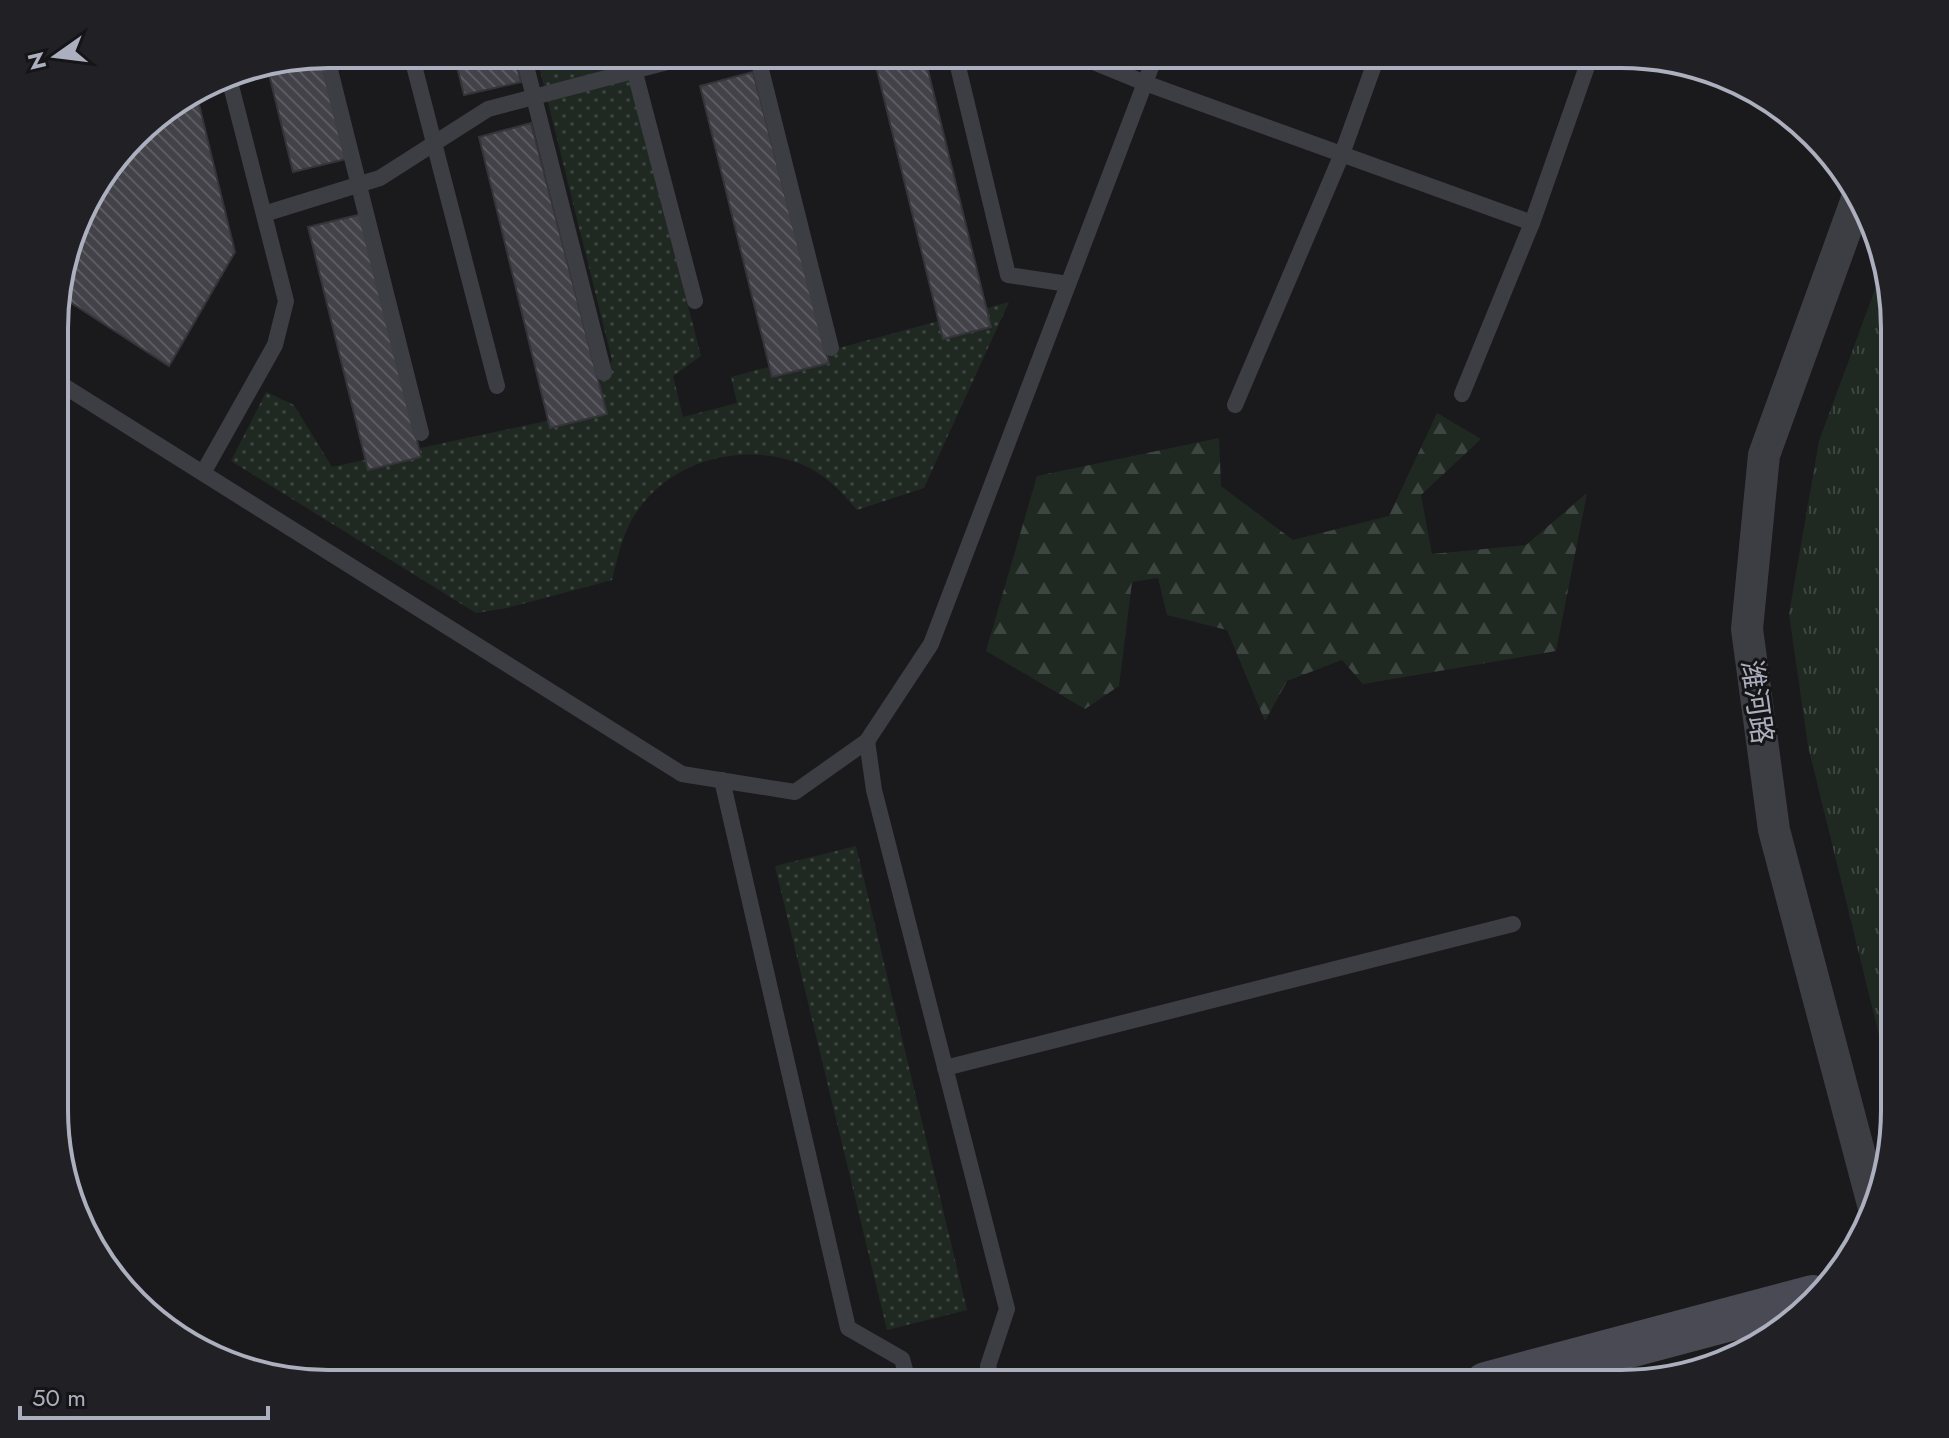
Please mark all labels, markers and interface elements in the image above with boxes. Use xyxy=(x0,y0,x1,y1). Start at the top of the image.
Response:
north arrow xyxy=(16,16,96,96)
text: N xyxy=(19,48,54,73)
street label: 潍河路 xyxy=(1731,658,1783,746)
scale bar xyxy=(20,1370,268,1420)
text: 50 m xyxy=(32,1380,86,1415)

